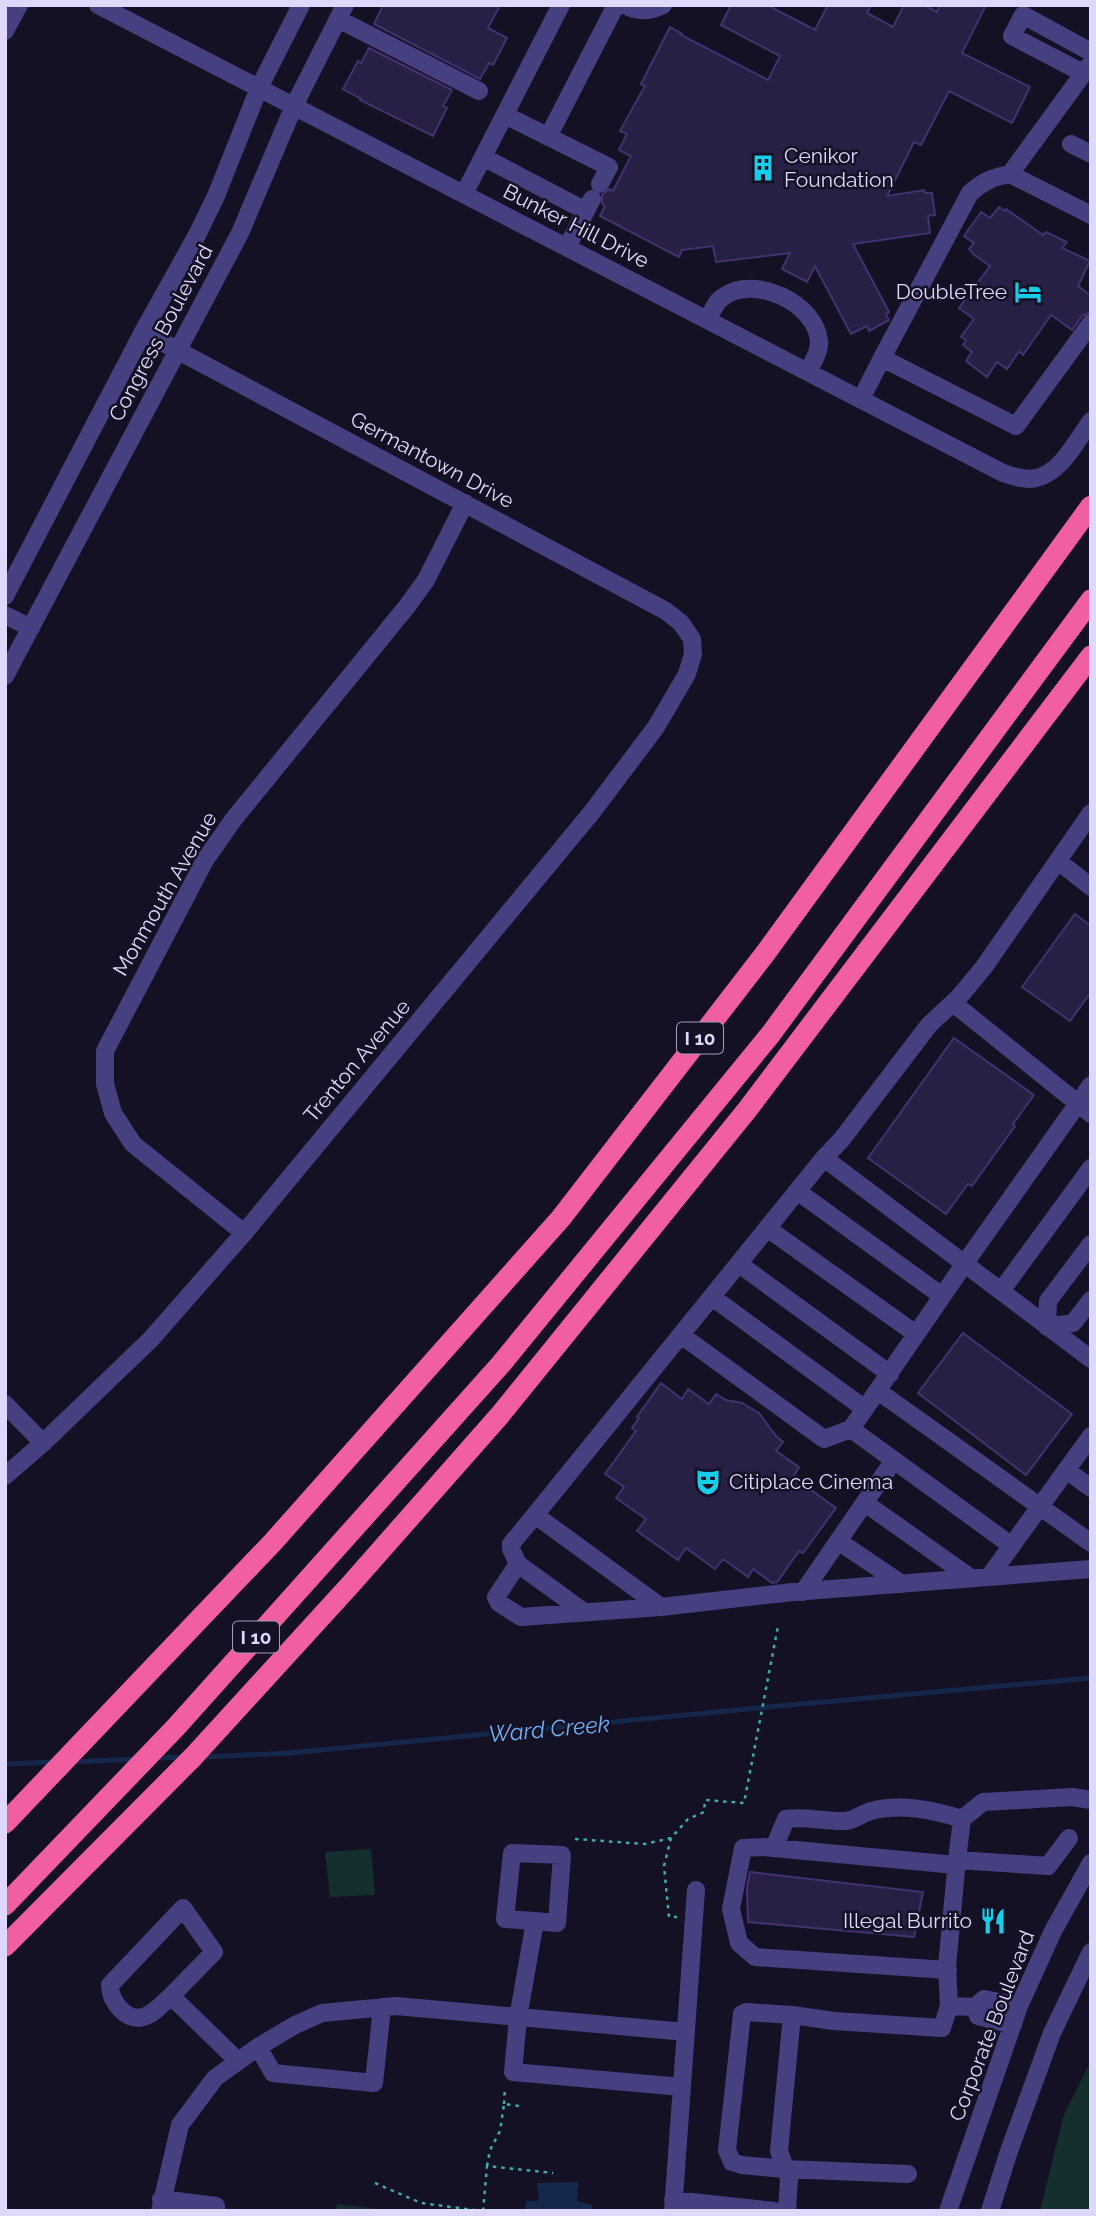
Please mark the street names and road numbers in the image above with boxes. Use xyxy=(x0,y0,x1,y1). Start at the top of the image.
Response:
street label: Bunker Hill Drive xyxy=(499,178,653,273)
street label: Congress Boulevard xyxy=(103,240,218,425)
street label: Germantown Drive xyxy=(346,406,518,513)
street label: Monmouth Avenue xyxy=(108,807,222,980)
street label: Trenton Avenue xyxy=(298,994,415,1127)
road number: I 10 xyxy=(677,1022,723,1054)
road number: I 10 xyxy=(233,1622,279,1652)
street label: Corporate Boulevard xyxy=(944,1927,1039,2125)

